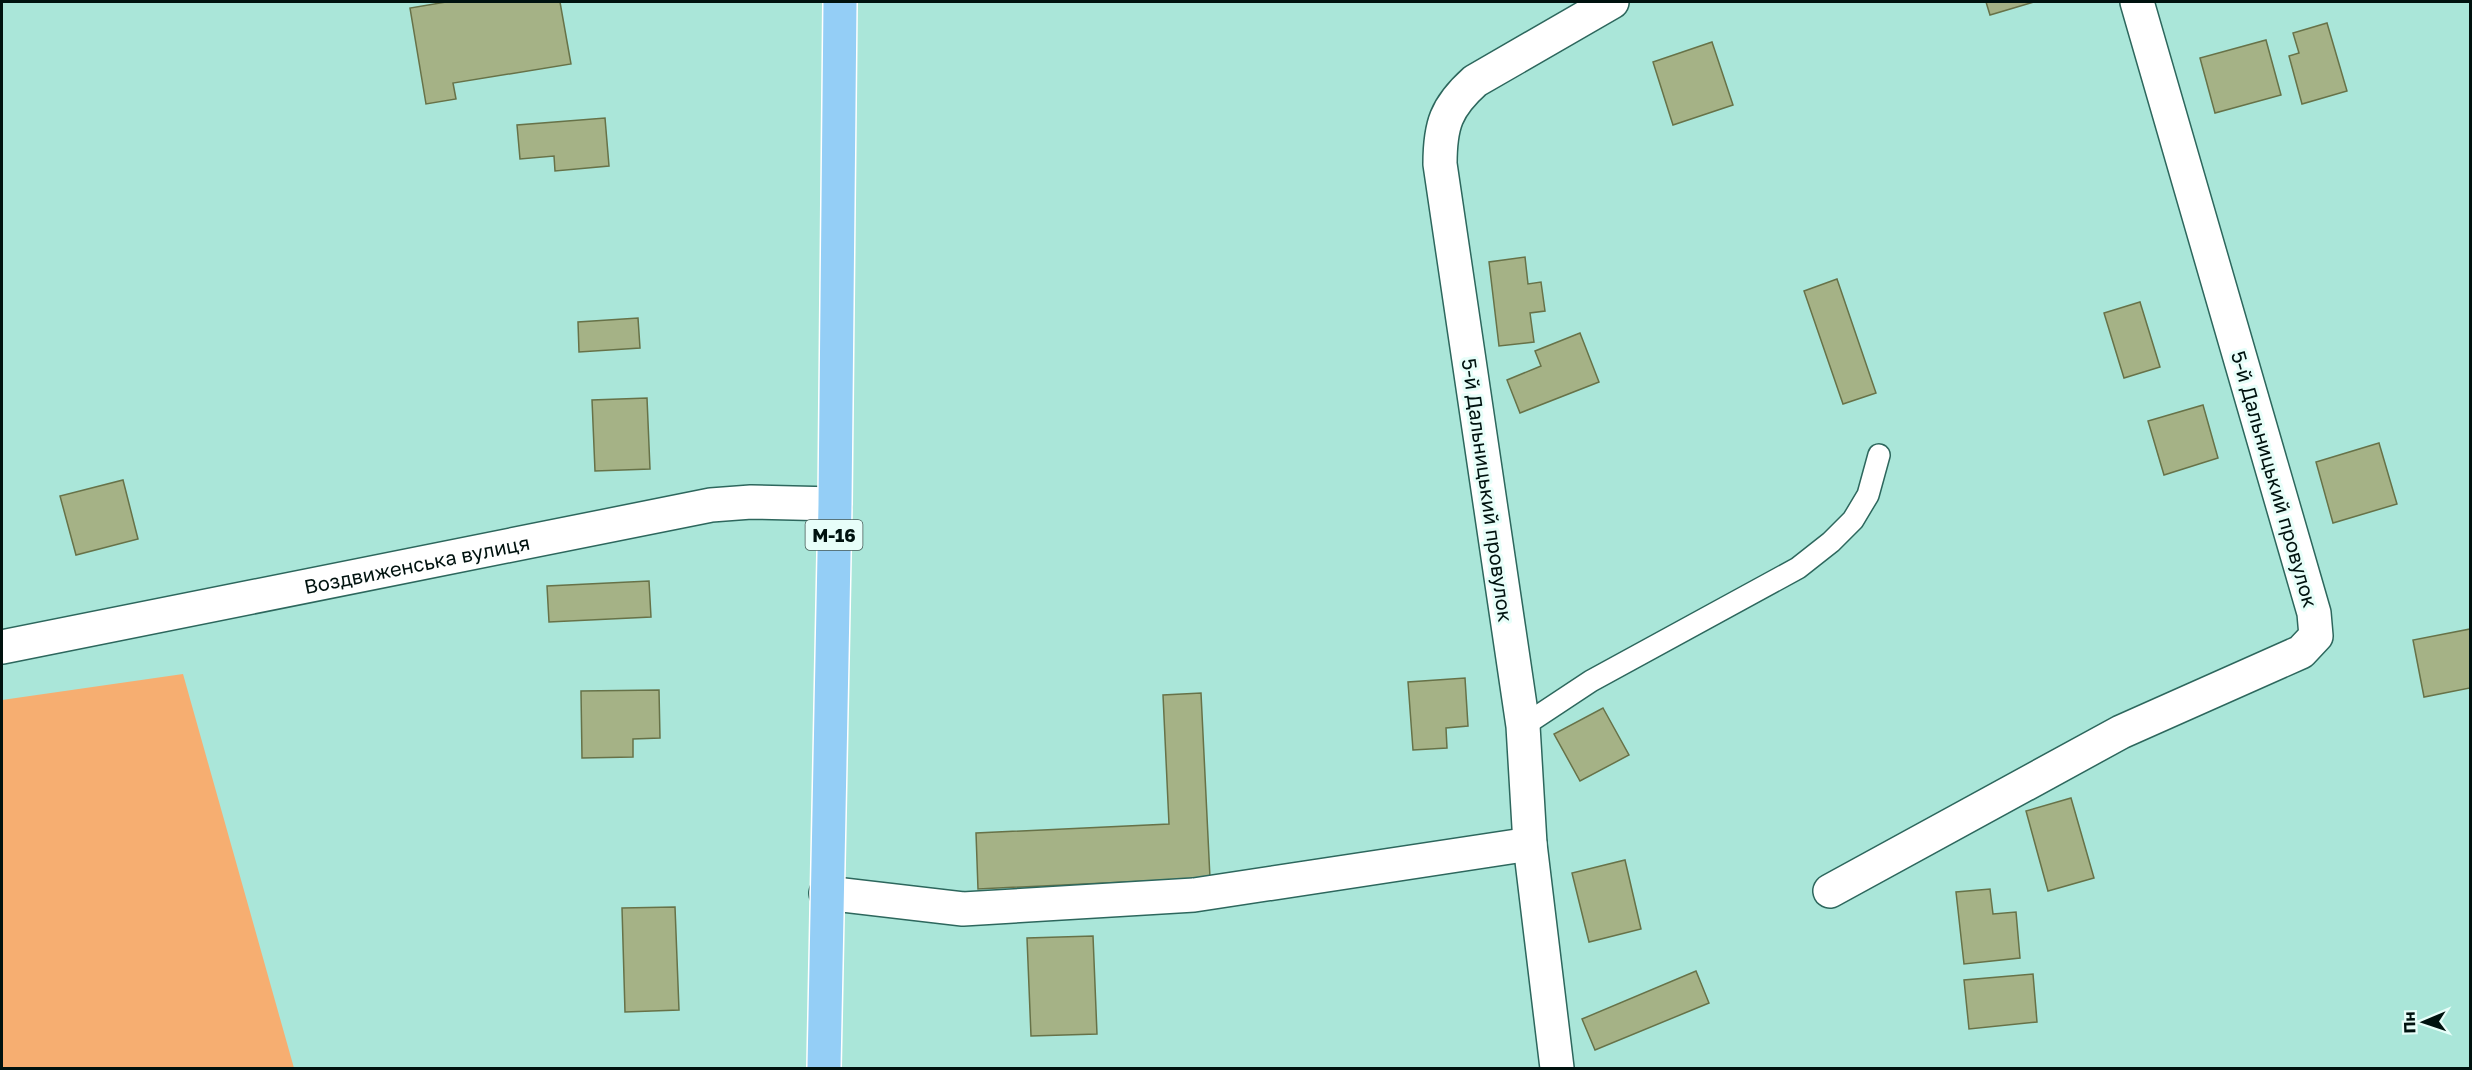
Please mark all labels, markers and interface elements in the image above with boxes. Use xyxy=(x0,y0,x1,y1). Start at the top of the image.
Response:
street label: 5-й Дальницький провулок xyxy=(2227,348,2323,610)
street label: 5-й Дальницький провулок xyxy=(1458,357,1518,623)
road number: М-16 xyxy=(806,520,862,550)
street label: Воздвиженська вулиця xyxy=(302,530,532,598)
north arrow xyxy=(2394,992,2454,1052)
text: Пн xyxy=(2399,1011,2419,1034)

